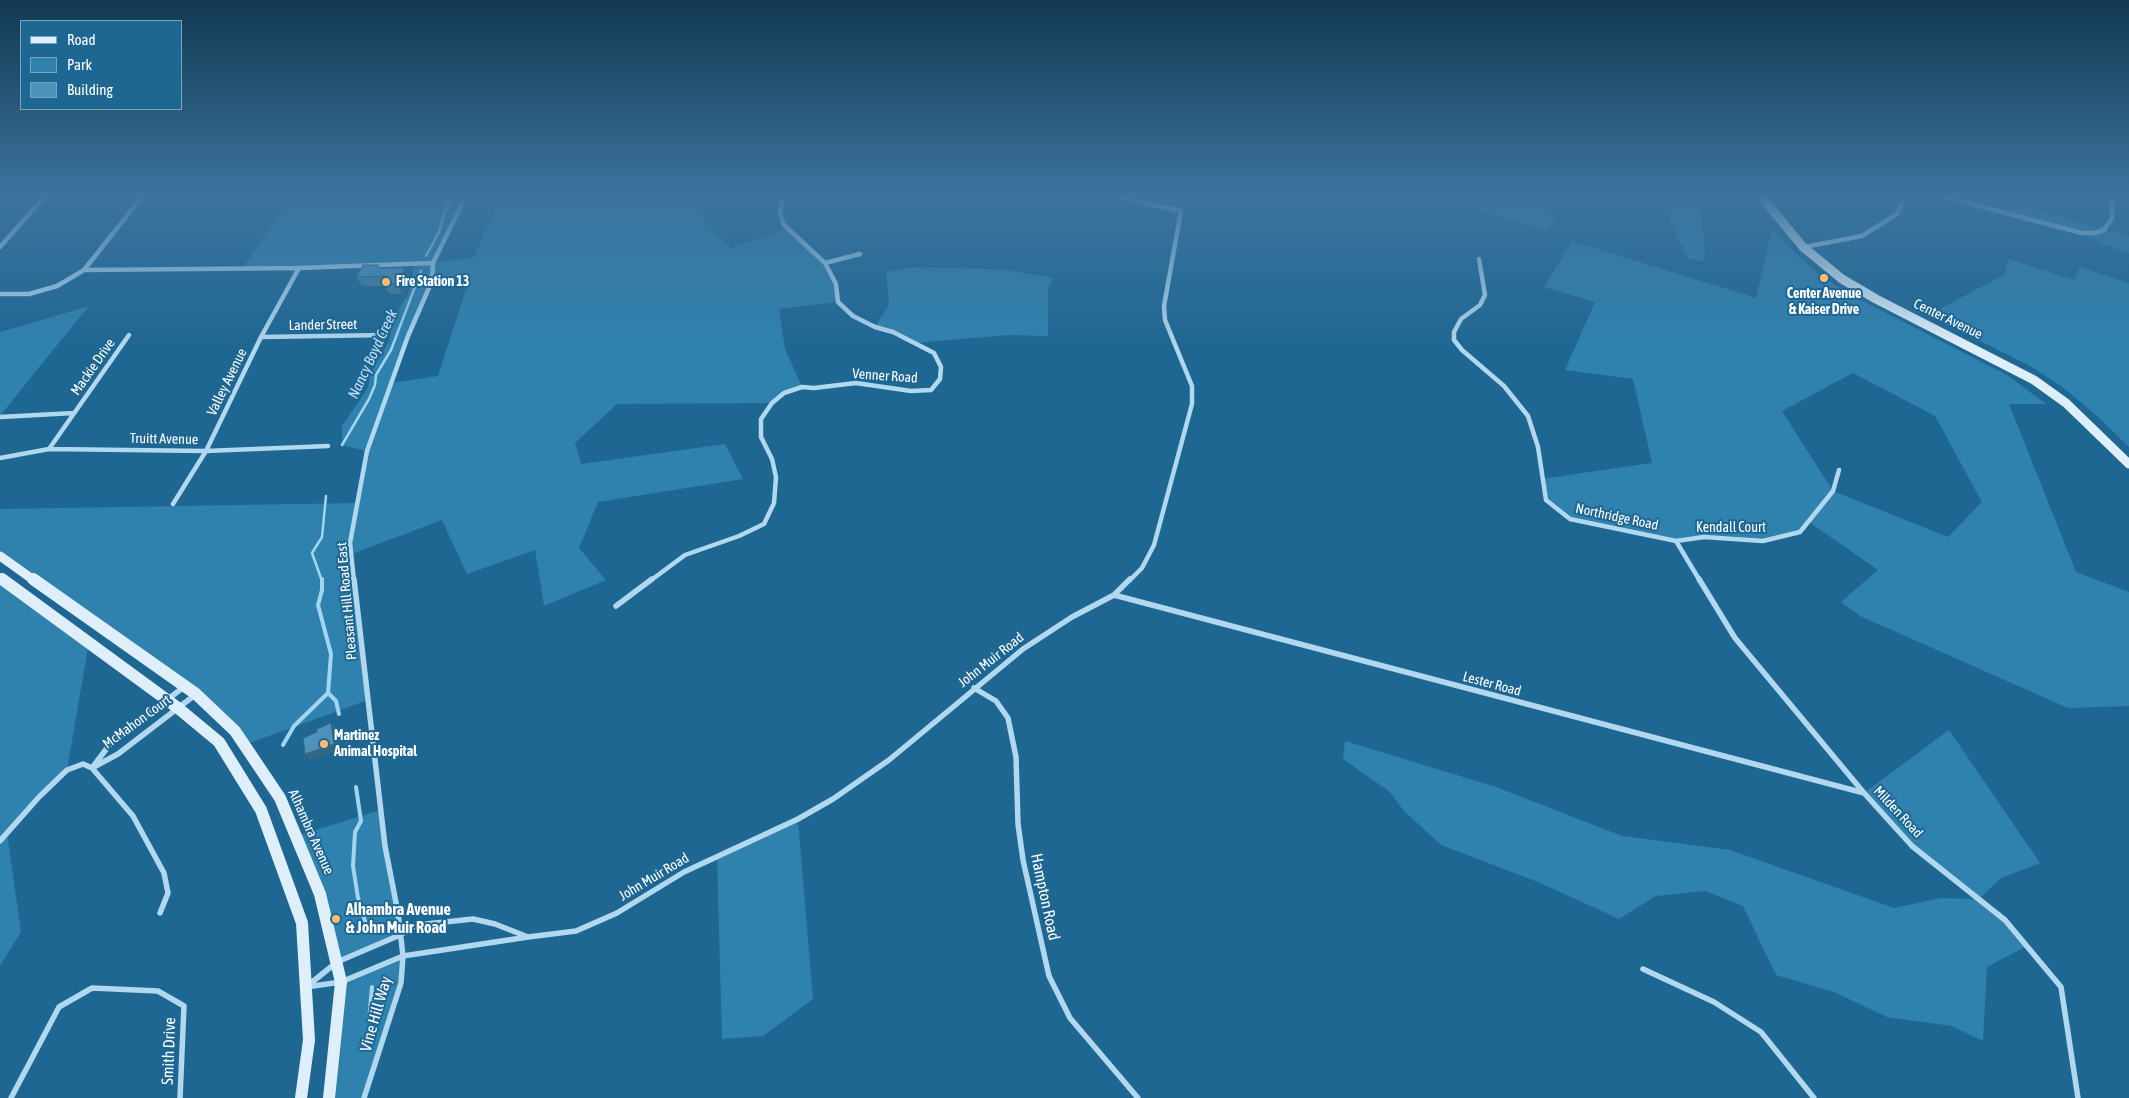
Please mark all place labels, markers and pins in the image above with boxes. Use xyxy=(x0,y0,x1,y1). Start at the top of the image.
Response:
marker: Center Avenue & Kaiser Drive xyxy=(1818,272,1830,284)
place label: Fire Station 13 xyxy=(396,274,469,290)
marker: Fire Station 13 xyxy=(380,276,392,288)
place label: Center Avenue & Kaiser Drive xyxy=(1787,286,1861,318)
place label: Martinez Animal Hospital xyxy=(334,728,417,760)
marker: Martinez Animal Hospital xyxy=(318,738,330,750)
place label: Alhambra Avenue & John Muir Road xyxy=(346,900,451,938)
marker: Alhambra Avenue & John Muir Road xyxy=(330,913,342,925)

